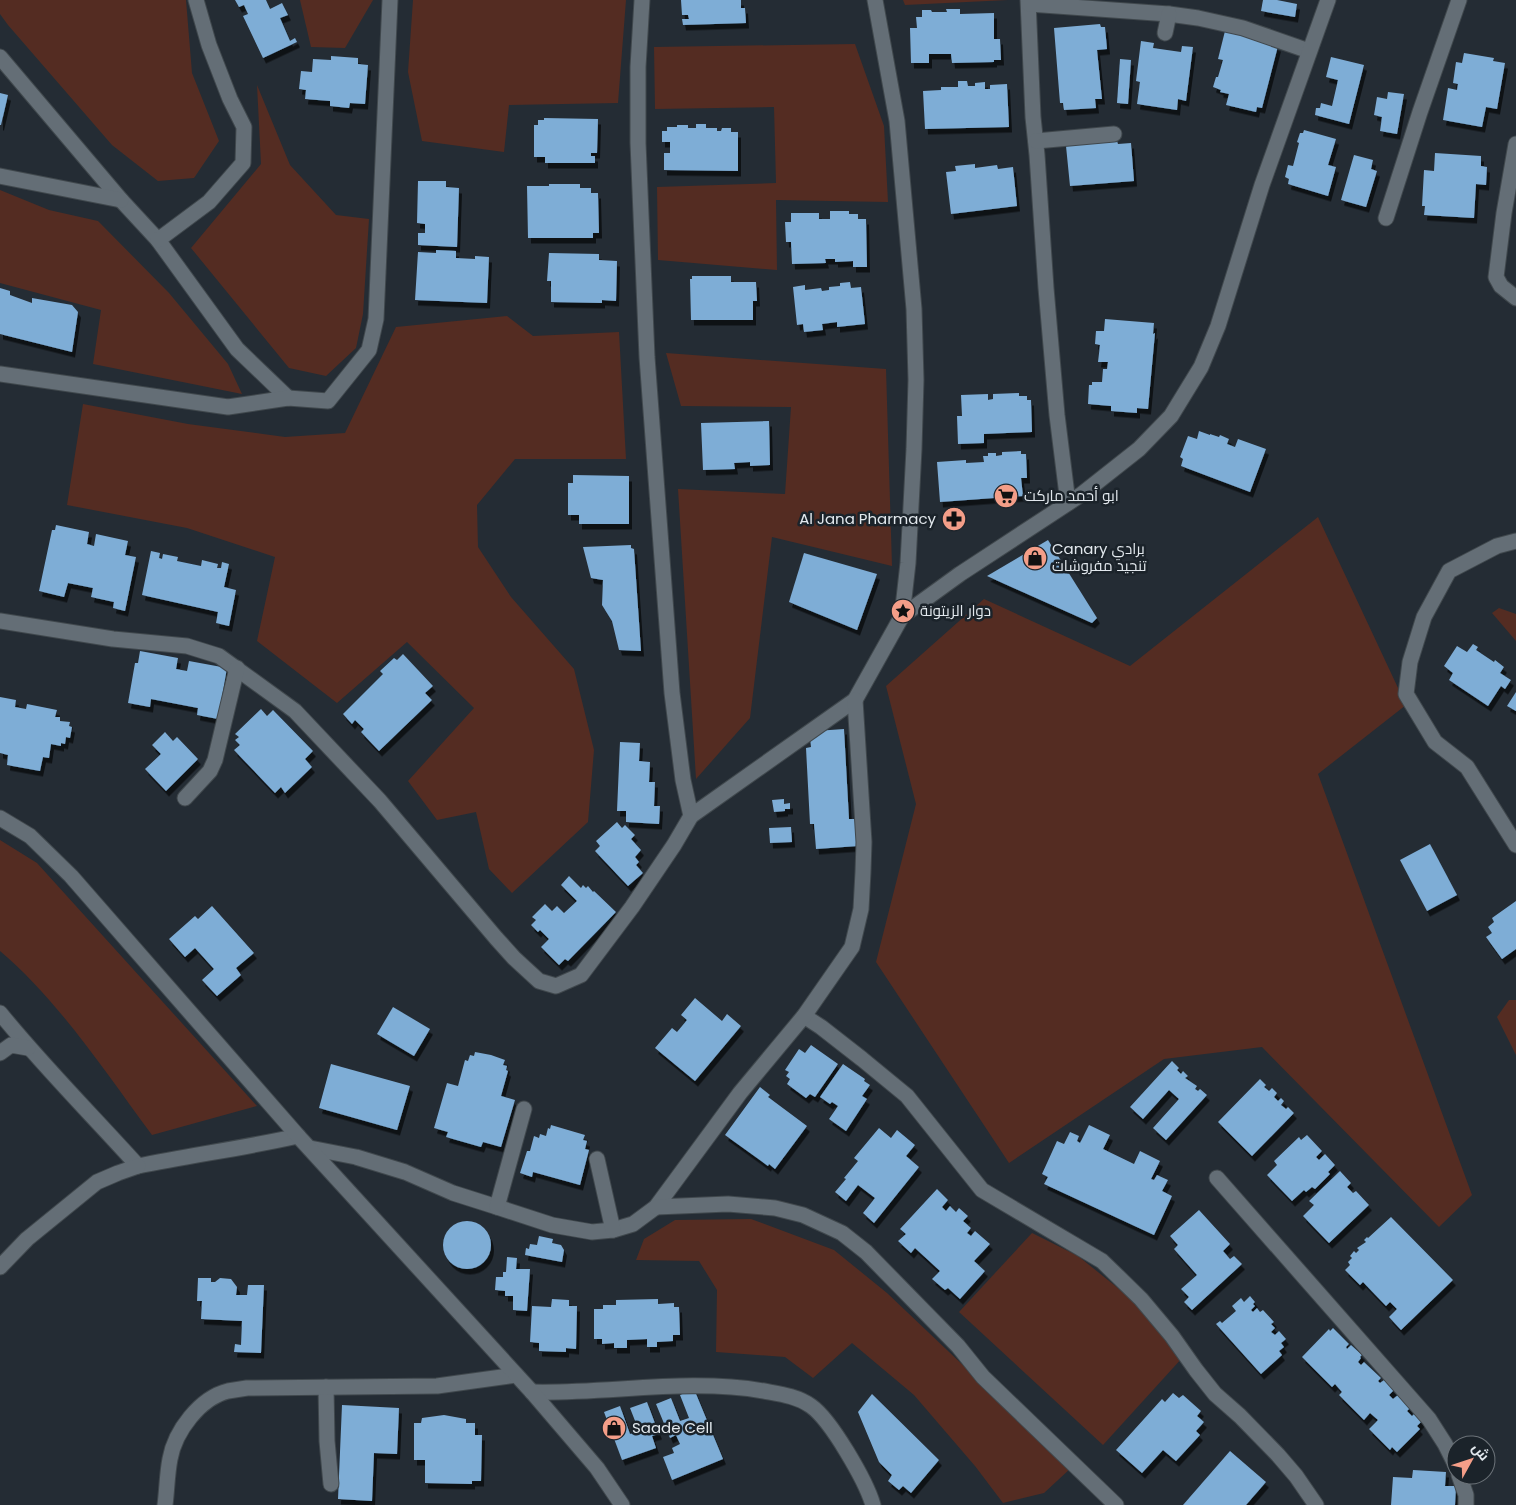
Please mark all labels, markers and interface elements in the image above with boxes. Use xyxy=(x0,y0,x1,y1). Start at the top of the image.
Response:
supermarket icon: ابو أحمد ماركت xyxy=(993,483,1019,509)
place label: ابو أحمد ماركت xyxy=(1024,485,1119,506)
pharmacy icon: Al Jana Pharmacy xyxy=(941,506,967,532)
place label: Al Jana Pharmacy xyxy=(799,508,937,529)
place label: Canary برادي تنجيد مفروشات xyxy=(1052,538,1146,576)
shop icon: Canary برادي تنجيد مفروشات xyxy=(1022,545,1048,571)
place icon: دوار الزيتونة xyxy=(890,598,916,624)
place label: دوار الزيتونة xyxy=(920,600,991,621)
shop icon: Saade Cell xyxy=(601,1415,627,1441)
place label: Saade Cell xyxy=(632,1417,713,1438)
north arrow xyxy=(1446,1435,1496,1485)
text: ش xyxy=(1468,1438,1494,1465)

